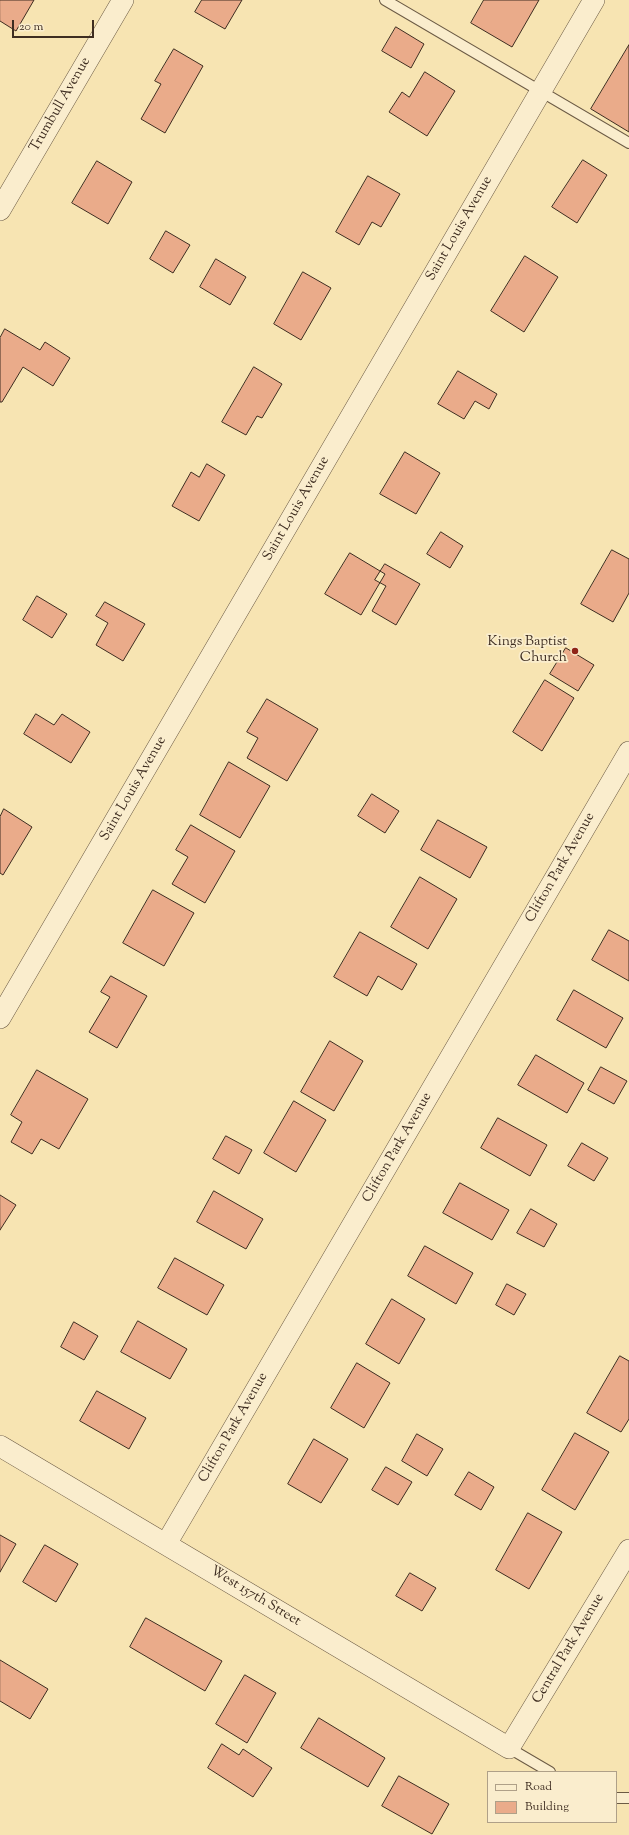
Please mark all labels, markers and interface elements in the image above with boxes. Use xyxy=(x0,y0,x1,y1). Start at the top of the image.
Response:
scale bar xyxy=(14,12,96,38)
text: 20 m xyxy=(19,18,43,36)
street label: Trumbull Avenue xyxy=(27,55,95,155)
street label: Saint Louis Avenue xyxy=(423,174,497,284)
street label: Saint Louis Avenue xyxy=(260,454,334,564)
place label: Kings Baptist Church xyxy=(488,635,567,668)
marker: Kings Baptist Church xyxy=(570,646,580,656)
street label: Saint Louis Avenue xyxy=(97,734,171,844)
street label: Clifton Park Avenue xyxy=(523,810,599,926)
street label: Clifton Park Avenue xyxy=(360,1090,436,1206)
street label: Clifton Park Avenue xyxy=(196,1370,272,1486)
street label: West 157th Street xyxy=(207,1563,303,1631)
street label: Central Park Avenue xyxy=(529,1591,609,1707)
legend xyxy=(487,1771,617,1823)
text: Road xyxy=(525,1778,552,1796)
text: Building xyxy=(525,1798,569,1816)

